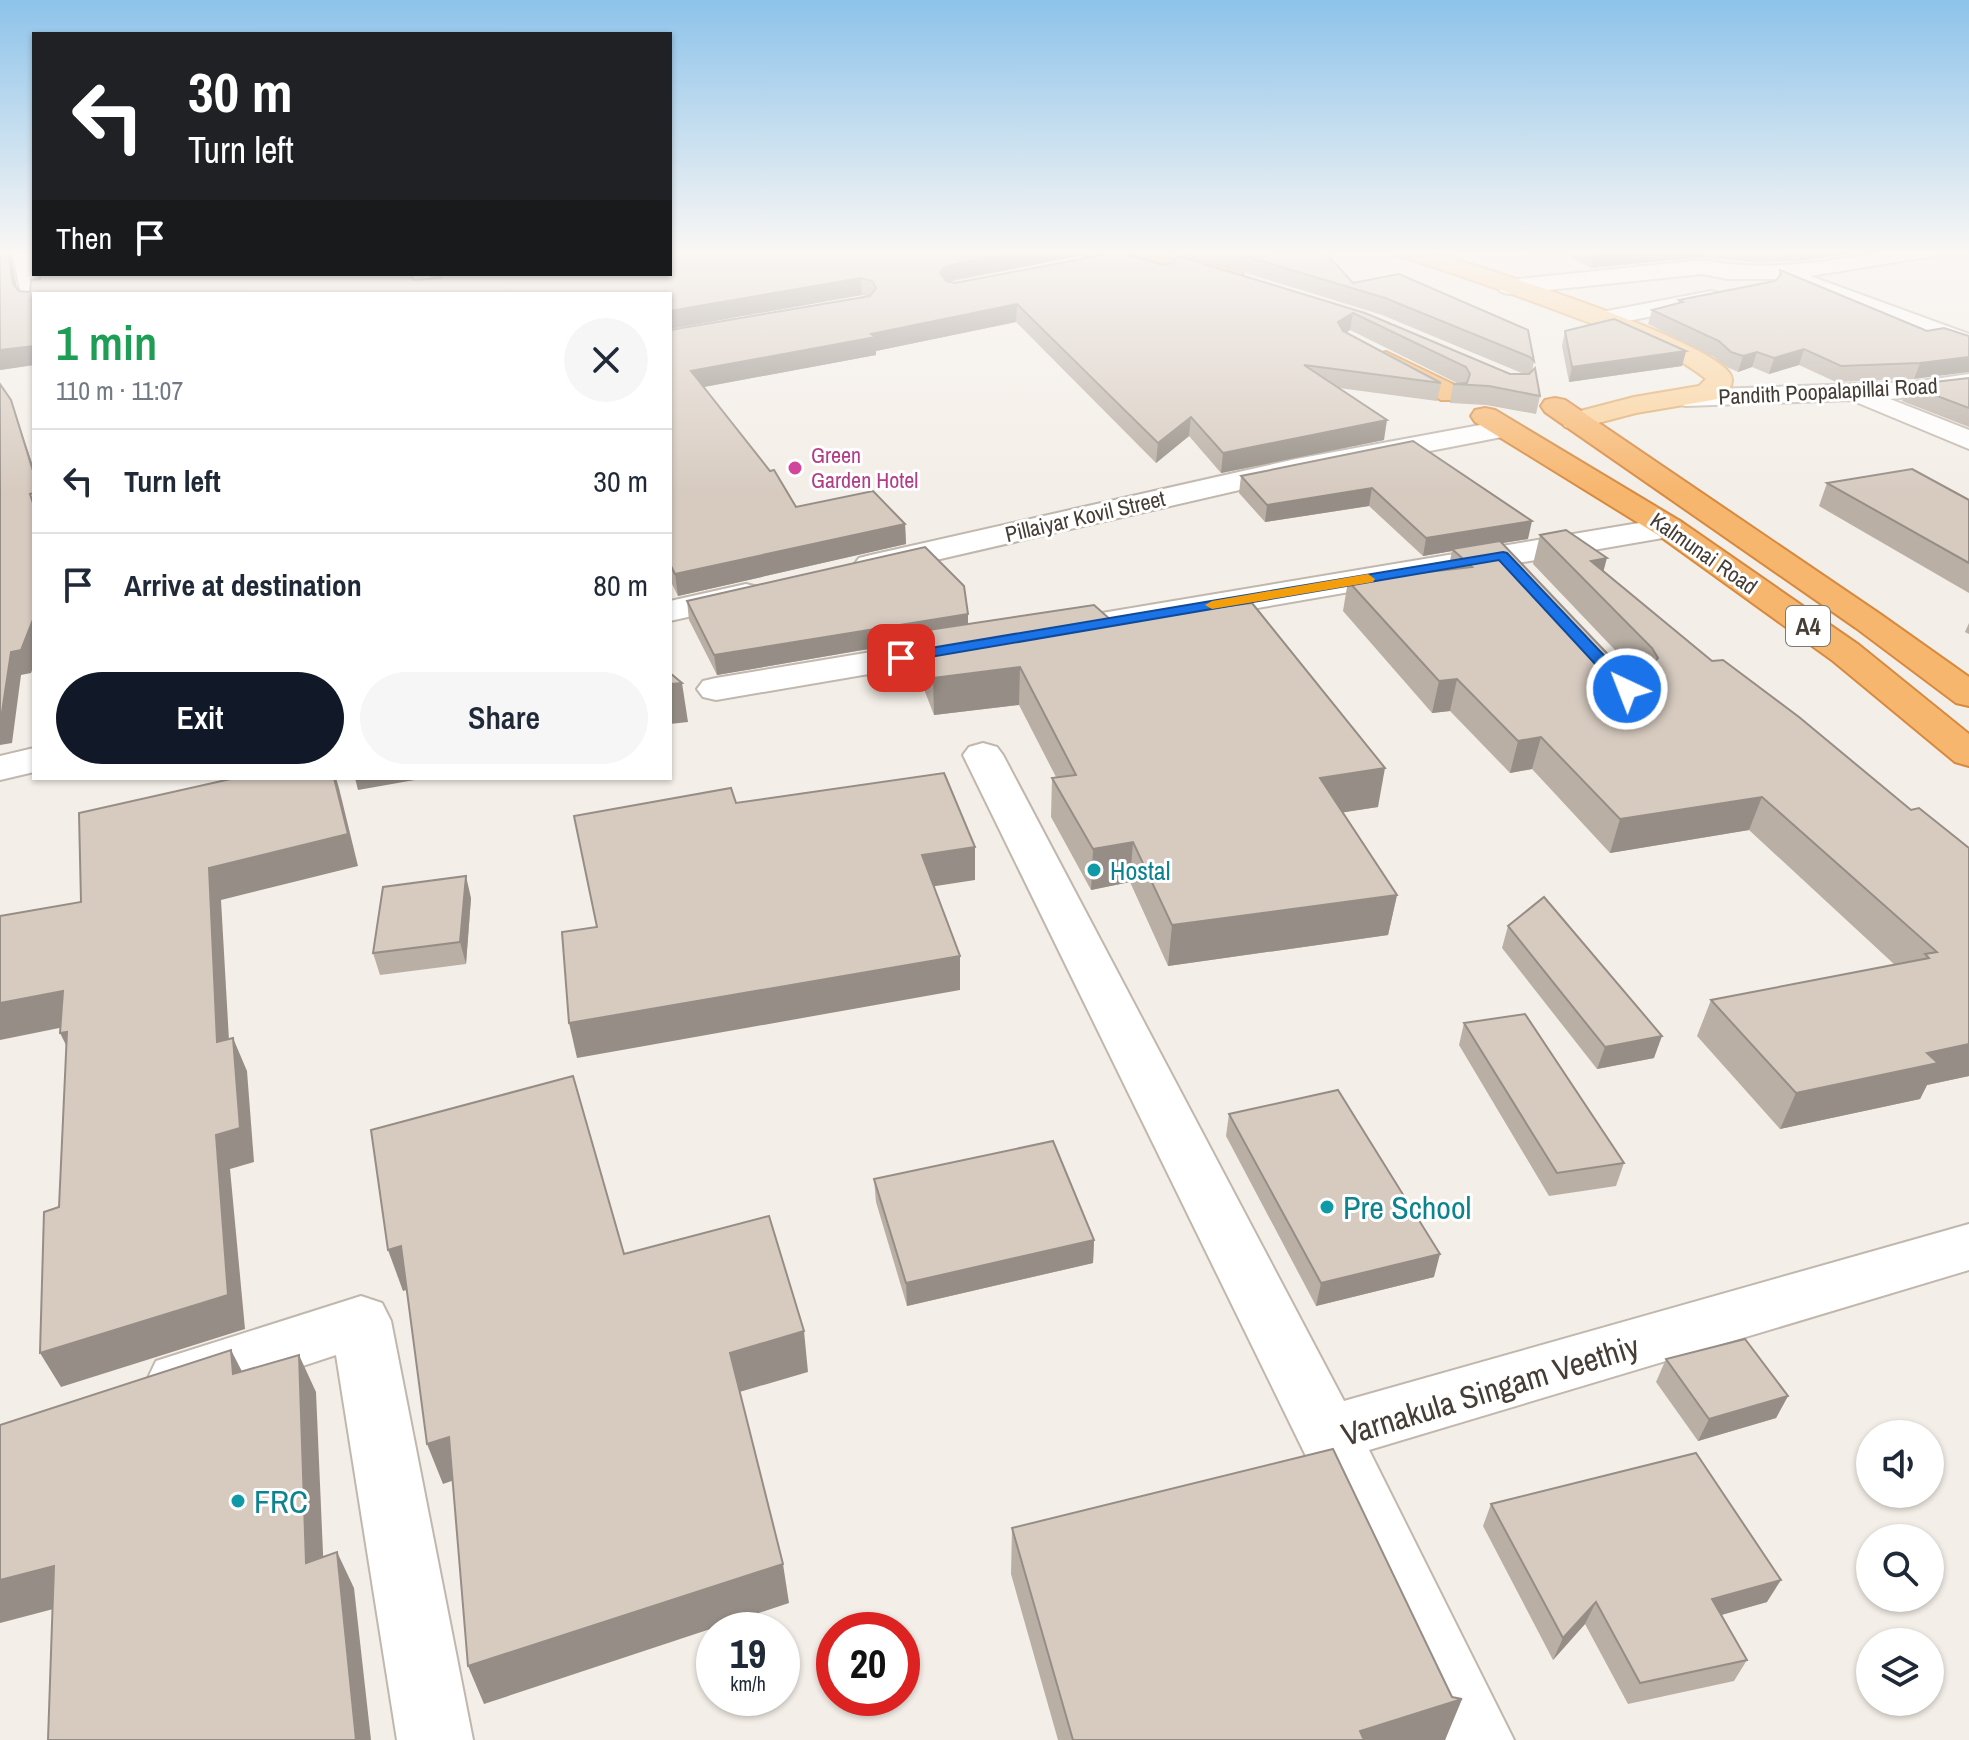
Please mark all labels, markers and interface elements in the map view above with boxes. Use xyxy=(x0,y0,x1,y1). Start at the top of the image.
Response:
text: 30 m xyxy=(188,54,293,129)
icon: left xyxy=(56,64,160,168)
text: Turn left xyxy=(188,126,294,174)
icon: arrive xyxy=(128,216,172,260)
text: Then xyxy=(56,218,112,258)
text: 1 min xyxy=(56,310,157,375)
button: close xyxy=(564,318,648,402)
street label: Pandith Poopalapillai Road xyxy=(1718,370,1938,412)
text: 110 m · 11:07 xyxy=(56,373,183,408)
place label: Green Garden Hotel xyxy=(811,440,918,495)
icon: left xyxy=(56,459,100,503)
marker: Green Garden Hotel xyxy=(786,459,804,477)
text: Turn left xyxy=(124,461,221,501)
text: 30 m xyxy=(593,461,648,501)
street label: Pillaiyar Kovil Street xyxy=(1002,483,1168,549)
street label: Kalmunai Road xyxy=(1644,505,1764,601)
icon: arrive xyxy=(56,563,100,607)
text: Arrive at destination xyxy=(124,565,362,605)
text: 80 m xyxy=(593,565,648,605)
road number: A4 xyxy=(1786,606,1830,646)
pin xyxy=(867,624,935,692)
icon: arrive xyxy=(879,636,923,680)
position arrow xyxy=(1585,647,1669,731)
button: Exit xyxy=(56,672,344,764)
button: Share xyxy=(360,672,648,764)
place label: Hostal xyxy=(1110,853,1170,888)
marker: Hostal xyxy=(1085,861,1103,879)
place label: Pre School xyxy=(1343,1186,1471,1229)
marker: Pre School xyxy=(1318,1198,1336,1216)
street label: Varnakula Singam Veethiy xyxy=(1336,1324,1644,1456)
map controls xyxy=(1856,1420,1944,1716)
button: sound xyxy=(1856,1420,1944,1508)
place label: FRC xyxy=(254,1480,308,1523)
marker: FRC xyxy=(229,1492,247,1510)
button: search xyxy=(1856,1524,1944,1612)
speed limit sign: 20 xyxy=(816,1612,920,1716)
text: 19 xyxy=(730,1627,766,1680)
button: layers xyxy=(1856,1628,1944,1716)
text: km/h xyxy=(730,1670,766,1697)

